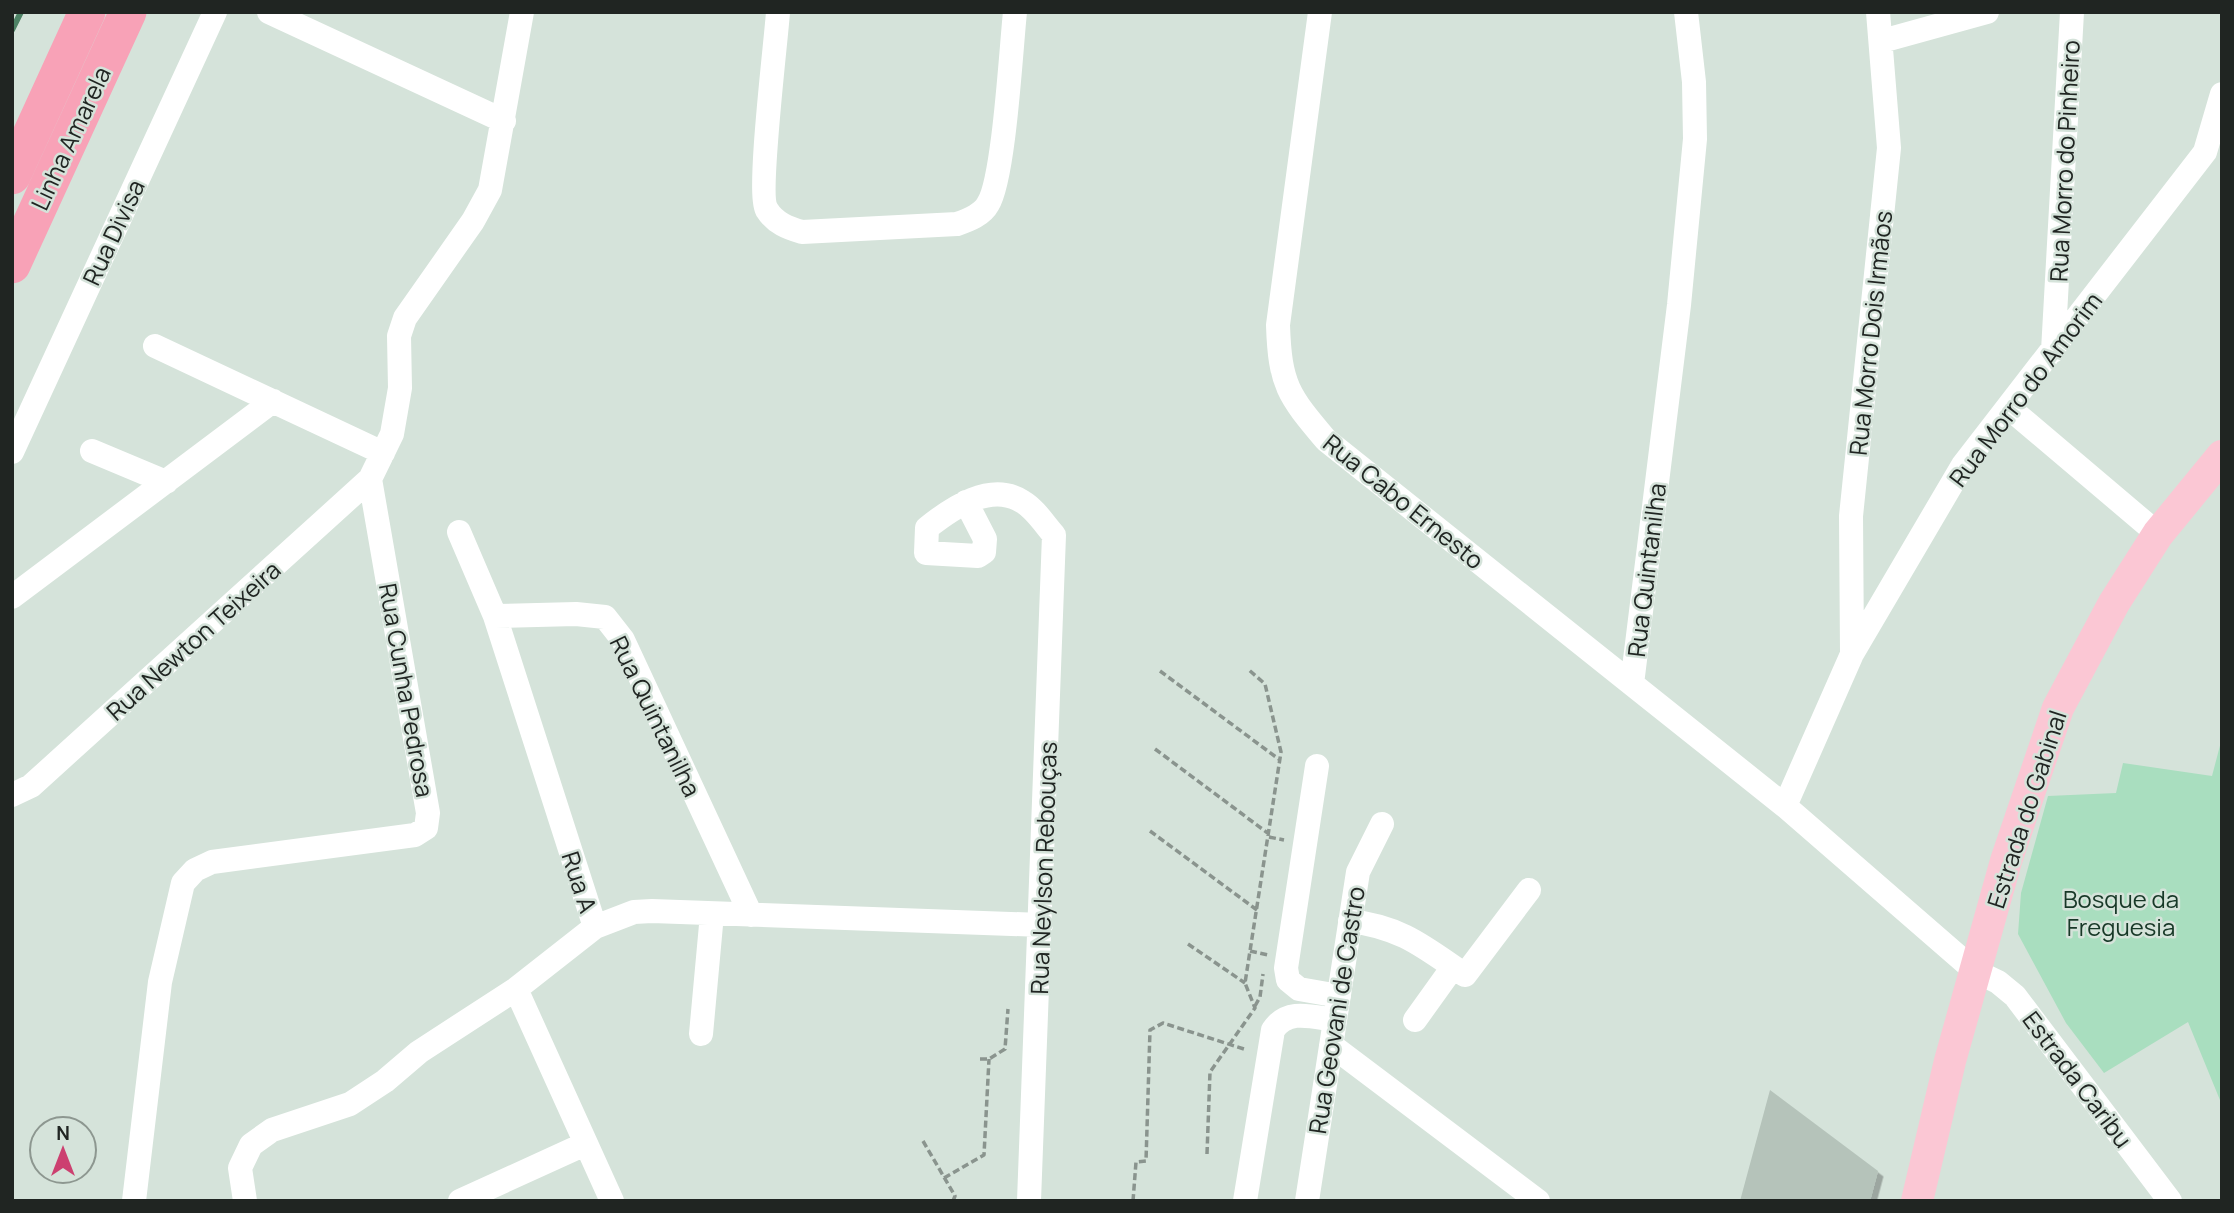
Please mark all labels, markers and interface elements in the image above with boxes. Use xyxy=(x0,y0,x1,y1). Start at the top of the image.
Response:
street label: Rua Morro do Pinheiro xyxy=(2041,39,2087,283)
street label: Linha Amarela xyxy=(22,61,118,215)
street label: Rua Divisa xyxy=(74,174,152,290)
street label: Rua Morro Dois Irmãos xyxy=(1841,209,1899,457)
street label: Rua Morro do Amorim xyxy=(1941,285,2109,493)
street label: Rua Cabo Ernesto xyxy=(1317,426,1491,576)
street label: Rua Quintanilha xyxy=(1619,481,1673,659)
street label: Rua Newton Teixeira xyxy=(99,553,287,727)
street label: Rua Cunha Pedrosa xyxy=(372,580,442,800)
street label: Rua Quintanilha xyxy=(603,630,709,802)
street label: Estrada do Gabinal xyxy=(1978,706,2074,912)
street label: Rua Neylson Rebouças xyxy=(1022,741,1064,995)
street label: Rua A xyxy=(555,847,605,917)
park label: Bosque da Freguesia xyxy=(2063,882,2179,943)
street label: Rua Geovani de Castro xyxy=(1300,884,1372,1136)
street label: Estrada Caribu xyxy=(2016,1004,2140,1154)
north arrow xyxy=(28,1115,98,1185)
text: N xyxy=(56,1120,70,1146)

